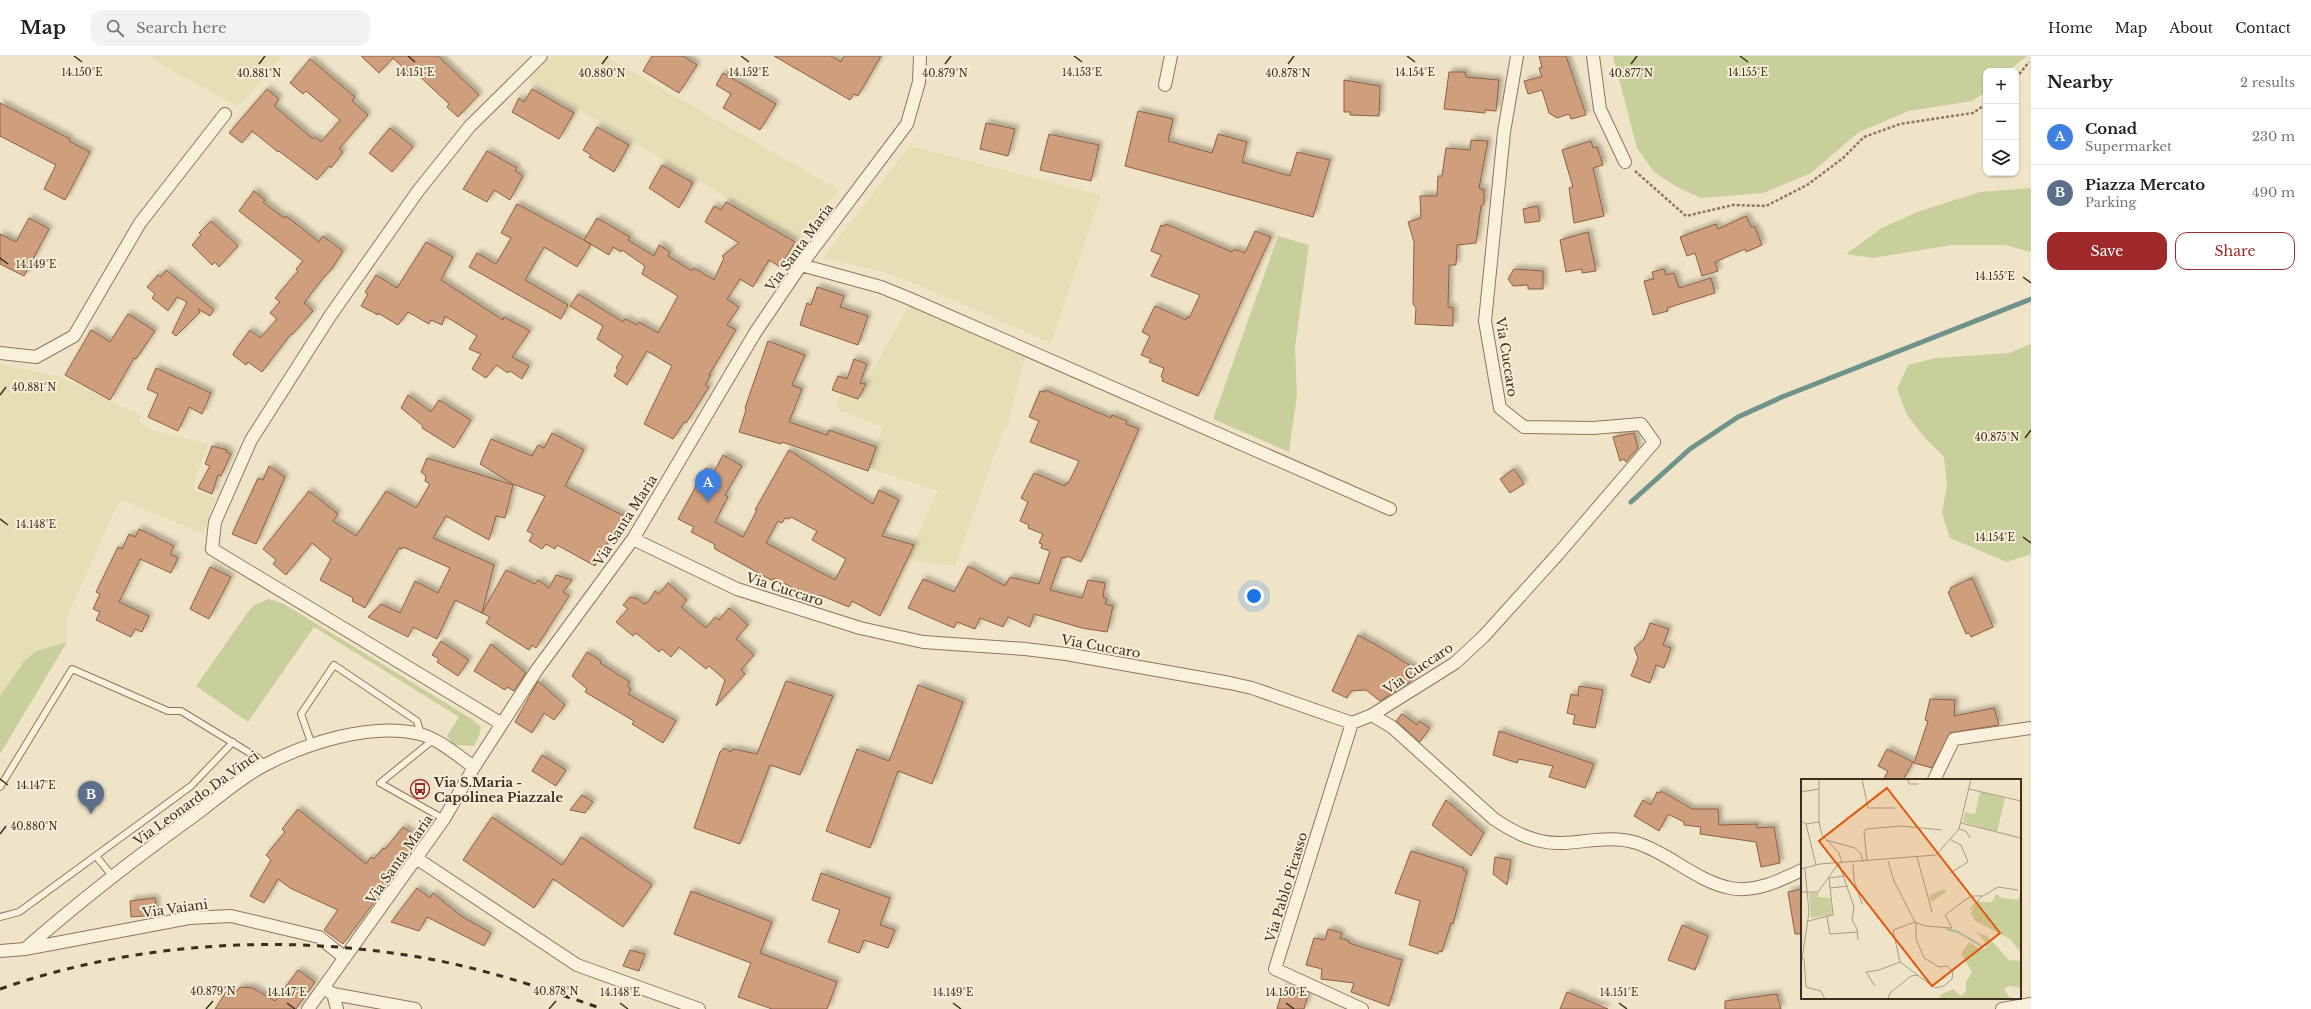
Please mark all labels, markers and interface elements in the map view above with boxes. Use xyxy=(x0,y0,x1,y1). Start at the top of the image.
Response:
search box xyxy=(90,10,370,46)
text: Map xyxy=(20,16,66,39)
icon: search xyxy=(104,17,126,39)
text: Search here xyxy=(136,18,227,37)
text: Home xyxy=(2048,19,2093,37)
text: Map xyxy=(2115,19,2147,37)
text: About xyxy=(2169,19,2213,37)
text: Contact xyxy=(2235,19,2291,37)
text: 14.150°E xyxy=(62,66,102,79)
text: 14.151°E xyxy=(396,66,434,79)
text: 14.152°E xyxy=(729,66,769,79)
text: 14.153°E xyxy=(1062,66,1102,79)
text: 14.154°E xyxy=(1395,66,1435,79)
text: 14.155°E xyxy=(1728,66,1768,79)
text: 40.881°N xyxy=(237,67,281,80)
text: 40.880°N xyxy=(578,67,626,80)
text: 40.879°N xyxy=(922,67,968,80)
text: 40.878°N xyxy=(1265,67,1311,80)
text: 40.877°N xyxy=(1609,67,1653,80)
map controls xyxy=(1983,68,2019,176)
button: + xyxy=(1983,68,2019,104)
text: Nearby xyxy=(2047,72,2113,93)
text: 2 results xyxy=(2240,74,2295,91)
button: − xyxy=(1983,104,2019,140)
text: Conad xyxy=(2085,119,2137,138)
text: A xyxy=(2055,128,2065,145)
text: 230 m xyxy=(2252,128,2295,145)
text: Supermarket xyxy=(2085,138,2172,155)
button: layers xyxy=(1983,140,2019,176)
text: Piazza Mercato xyxy=(2085,175,2205,194)
text: B xyxy=(2055,184,2065,201)
text: 490 m xyxy=(2252,184,2295,201)
text: Parking xyxy=(2085,194,2136,211)
street label: Via Santa Maria xyxy=(761,199,838,295)
button: Save xyxy=(2047,232,2167,270)
button: Share xyxy=(2175,232,2295,270)
text: 14.149°E xyxy=(16,258,56,271)
text: 14.155°E xyxy=(1975,270,2015,283)
street label: Via Cuccaro xyxy=(1492,315,1521,398)
text: 40.881°N xyxy=(12,381,56,394)
text: 40.875°N xyxy=(1975,431,2019,444)
pin: A xyxy=(695,469,721,502)
street label: Via Santa Maria xyxy=(589,471,662,570)
text: 14.148°E xyxy=(16,518,56,531)
text: 14.154°E xyxy=(1975,531,2015,544)
street label: Via Cuccaro xyxy=(743,569,826,610)
your location xyxy=(1244,586,1264,606)
street label: Via Cuccaro xyxy=(1059,631,1142,662)
street label: Via Cuccaro xyxy=(1379,639,1456,698)
street label: Via Leonardo Da Vinci xyxy=(130,747,263,850)
place label: Via S.Maria - Capolinea Piazzale xyxy=(433,774,563,806)
bus stop icon: Via S.Maria - Capolinea Piazzale xyxy=(409,778,431,800)
text: 14.147°E xyxy=(16,779,56,792)
inset map xyxy=(1801,779,2021,999)
pin: B xyxy=(78,781,104,814)
street label: Via Santa Maria xyxy=(362,811,437,908)
text: 40.880°N xyxy=(10,820,58,833)
street label: Via Pablo Picasso xyxy=(1261,830,1311,945)
street label: Via Vaiani xyxy=(140,895,209,922)
text: 40.879°N xyxy=(190,985,236,998)
text: 40.878°N xyxy=(533,985,579,998)
text: 14.147°E xyxy=(267,986,307,999)
text: 14.148°E xyxy=(600,986,640,999)
text: 14.149°E xyxy=(933,986,973,999)
text: 14.150°E xyxy=(1266,986,1306,999)
text: 14.151°E xyxy=(1600,986,1638,999)

